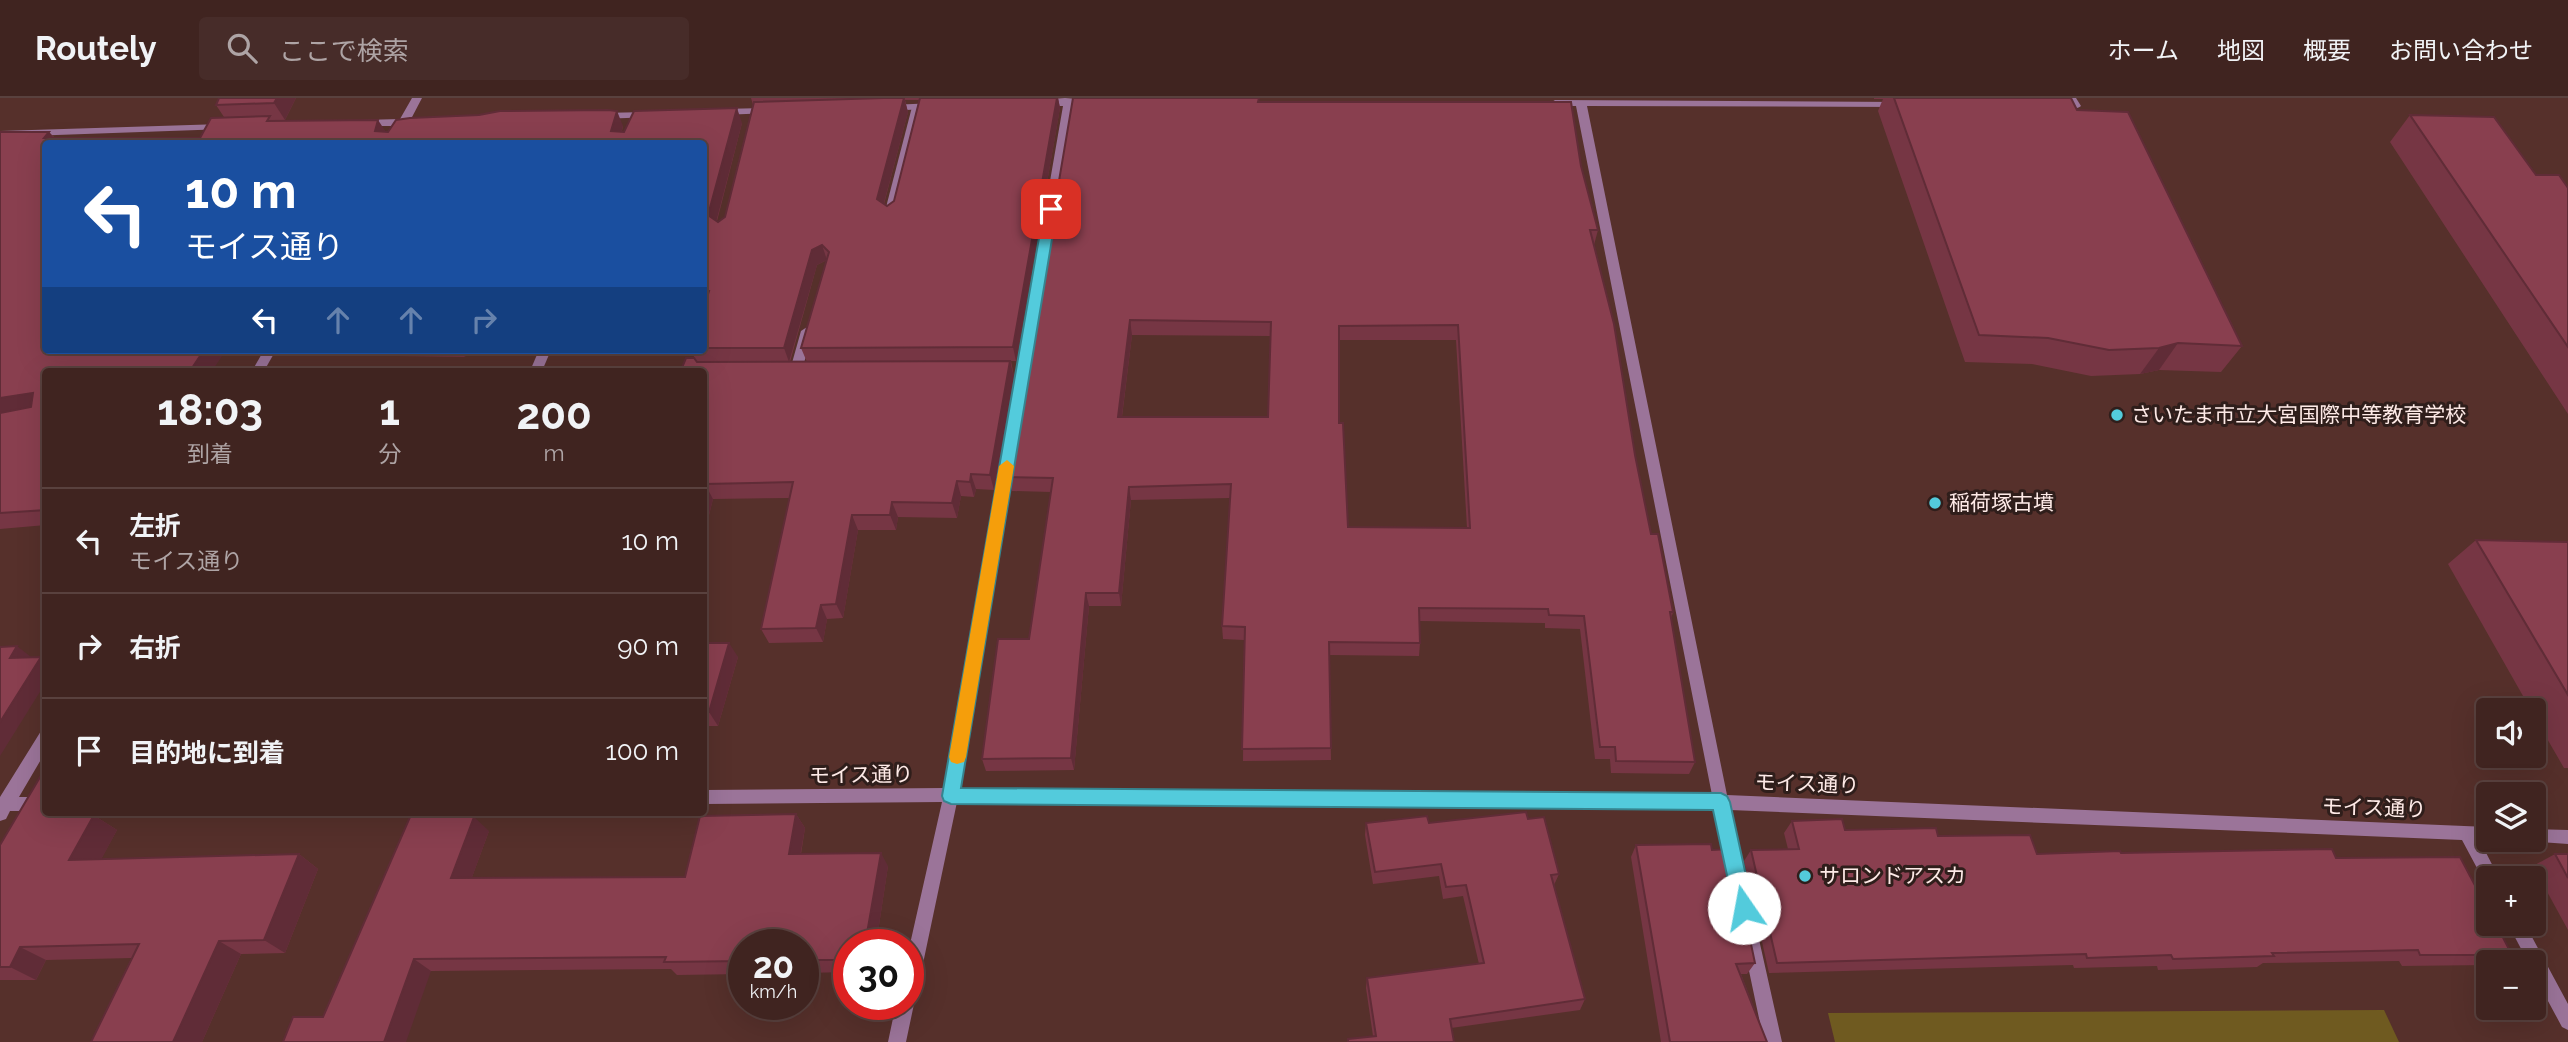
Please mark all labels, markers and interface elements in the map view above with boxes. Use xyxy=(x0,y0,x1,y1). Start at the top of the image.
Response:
search box xyxy=(199,17,689,80)
text: Routely xyxy=(35,29,157,68)
icon: search xyxy=(223,29,261,67)
text: ここで検索 xyxy=(279,36,409,66)
text: ホーム xyxy=(2108,36,2179,65)
text: 地図 xyxy=(2217,36,2265,65)
text: 概要 xyxy=(2303,36,2351,65)
text: お問い合わせ xyxy=(2389,36,2533,65)
text: 10 m xyxy=(185,162,297,219)
icon: left xyxy=(70,168,161,259)
pin xyxy=(1021,179,1081,239)
icon: arrive xyxy=(1032,190,1070,228)
text: モイス通り xyxy=(185,228,344,265)
icon: left xyxy=(246,301,284,339)
icon: ahead xyxy=(319,301,357,339)
icon: ahead xyxy=(392,301,430,339)
icon: right xyxy=(465,301,503,339)
text: 18:03 xyxy=(157,386,263,435)
text: 1 xyxy=(379,386,400,435)
text: 200 xyxy=(516,390,592,439)
place label: さいたま市立大宮国際中等教育学校 xyxy=(2131,402,2466,427)
marker: さいたま市立大宮国際中等教育学校 xyxy=(2109,407,2125,423)
text: m xyxy=(544,439,565,466)
text: 到着 xyxy=(187,440,233,467)
text: 分 xyxy=(378,440,401,467)
place label: 稲荷塚古墳 xyxy=(1949,490,2054,515)
marker: 稲荷塚古墳 xyxy=(1927,495,1943,511)
text: 左折 xyxy=(129,511,181,541)
icon: left xyxy=(70,522,108,560)
text: 10 m xyxy=(621,526,679,556)
text: モイス通り xyxy=(129,547,243,574)
icon: right xyxy=(70,627,108,665)
text: 90 m xyxy=(617,631,679,661)
text: 右折 xyxy=(129,633,181,663)
map controls xyxy=(2476,698,2546,1020)
button: sound xyxy=(2476,698,2546,768)
icon: arrive xyxy=(70,732,108,770)
text: 100 m xyxy=(606,736,679,766)
text: 目的地に到着 xyxy=(129,738,285,768)
street label: モイス通り xyxy=(809,761,913,788)
street label: モイス通り xyxy=(1754,769,1860,798)
button: layers xyxy=(2476,782,2546,852)
street label: モイス通り xyxy=(2321,793,2427,822)
place label: サロンドアスカ xyxy=(1819,863,1966,888)
button: + xyxy=(2476,866,2546,936)
marker: サロンドアスカ xyxy=(1797,868,1813,884)
position arrow xyxy=(1707,871,1781,945)
speed limit sign: 30 xyxy=(833,929,924,1020)
text: 20 xyxy=(753,945,794,986)
button: − xyxy=(2476,950,2546,1020)
text: km/h xyxy=(750,981,797,1002)

